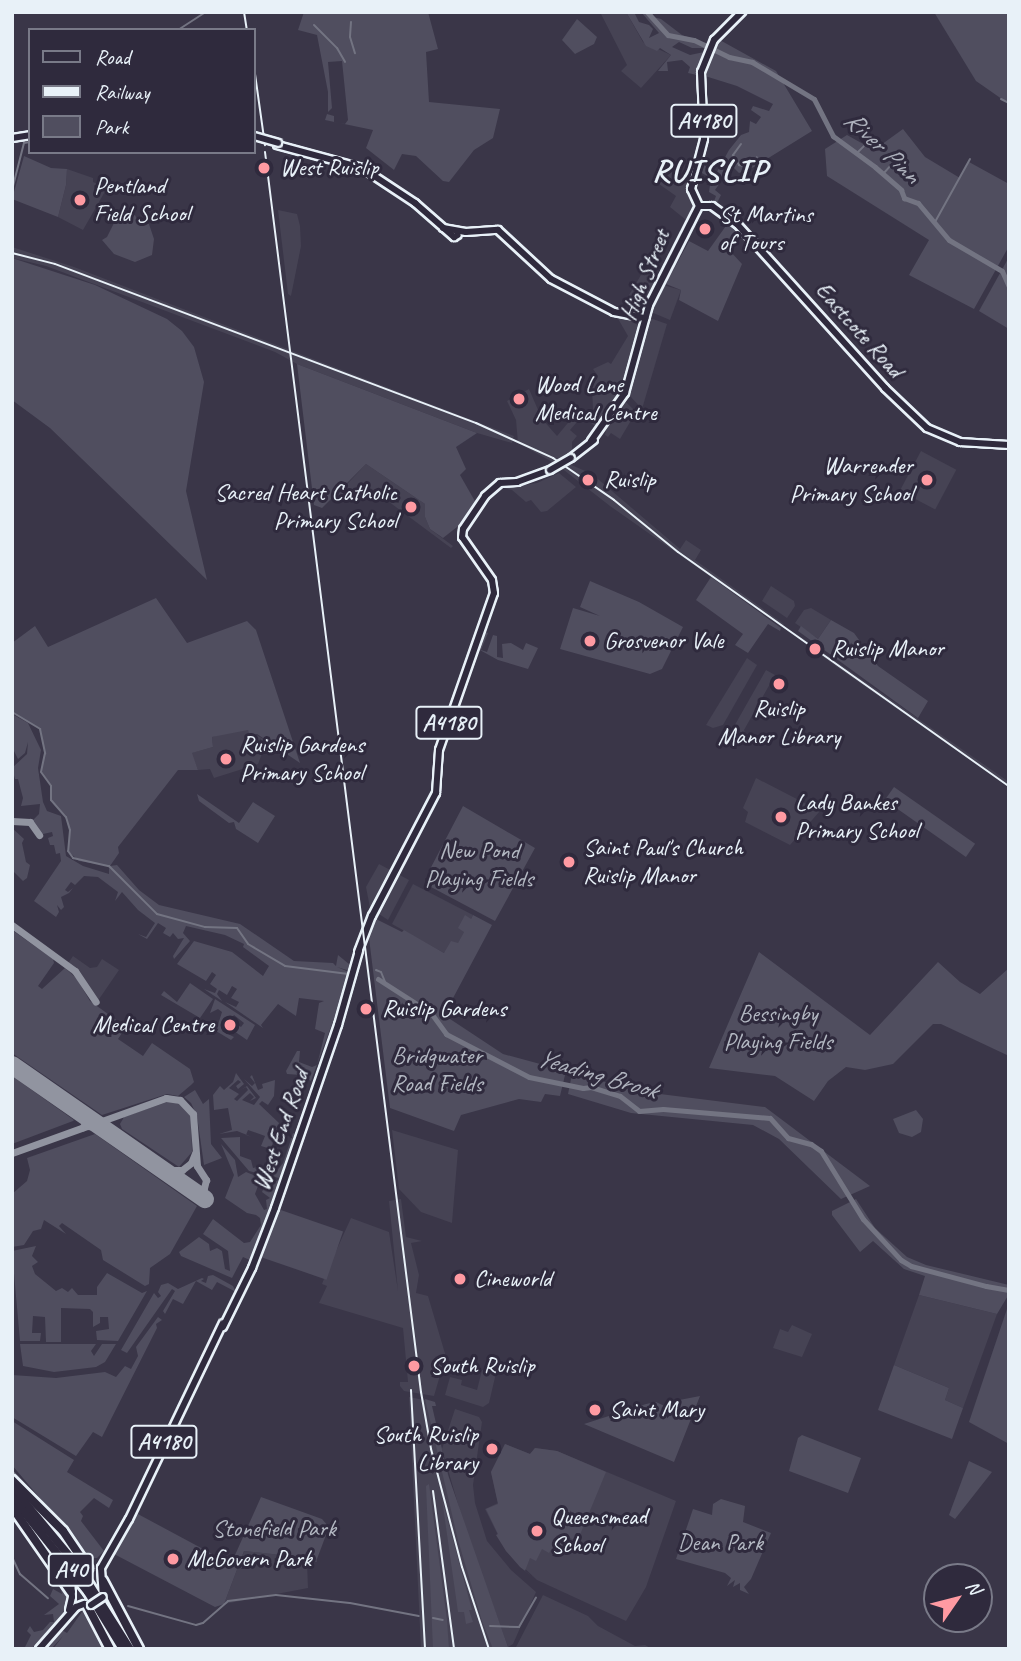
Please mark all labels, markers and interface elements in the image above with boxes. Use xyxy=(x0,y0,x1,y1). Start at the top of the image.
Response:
legend xyxy=(28,28,256,154)
text: Road xyxy=(95,44,130,70)
text: Railway xyxy=(95,79,149,105)
road number: A4180 xyxy=(669,102,739,140)
water label: River Pinn xyxy=(838,104,926,190)
text: Park xyxy=(95,114,128,140)
district label: RUISLIP xyxy=(653,152,767,190)
place label: West Ruislip xyxy=(280,154,379,182)
marker: West Ruislip xyxy=(254,158,274,178)
place label: Pentland Field School xyxy=(94,172,188,228)
marker: Pentland Field School xyxy=(72,192,88,208)
place label: St Martins of Tours xyxy=(719,201,813,257)
marker: St Martins of Tours xyxy=(697,221,713,237)
street label: High Street xyxy=(614,225,676,325)
street label: Eastcote Road xyxy=(809,276,909,384)
place label: Wood Lane Medical Centre xyxy=(535,371,656,427)
marker: Wood Lane Medical Centre xyxy=(509,389,529,409)
place label: Warrender Primary School xyxy=(790,452,913,508)
place label: Ruislip xyxy=(604,466,655,494)
marker: Ruislip xyxy=(578,470,598,490)
marker: Warrender Primary School xyxy=(919,472,935,488)
place label: Sacred Heart Catholic Primary School xyxy=(215,479,397,535)
marker: Sacred Heart Catholic Primary School xyxy=(403,499,419,515)
place label: Grosvenor Vale xyxy=(604,627,723,655)
marker: Grosvenor Vale xyxy=(582,633,598,649)
place label: Ruislip Manor xyxy=(831,635,944,663)
marker: Ruislip Manor xyxy=(805,639,825,659)
marker: Ruislip Manor Library xyxy=(771,676,787,692)
place label: Ruislip Manor Library xyxy=(718,695,840,751)
road number: A4180 xyxy=(414,704,484,743)
place label: Ruislip Gardens Primary School xyxy=(240,731,364,787)
marker: Ruislip Gardens Primary School xyxy=(218,751,234,767)
place label: Lady Bankes Primary School xyxy=(795,789,918,845)
marker: Lady Bankes Primary School xyxy=(773,809,789,825)
place label: Saint Paul's Church Ruislip Manor xyxy=(583,834,744,890)
park label: New Pond Playing Fields xyxy=(425,837,533,893)
marker: Saint Paul's Church Ruislip Manor xyxy=(561,854,577,870)
place label: Ruislip Gardens xyxy=(382,995,506,1023)
marker: Ruislip Gardens xyxy=(356,999,376,1019)
park label: Bessingby Playing Fields xyxy=(724,1000,832,1056)
place label: Medical Centre xyxy=(93,1011,214,1039)
marker: Medical Centre xyxy=(220,1015,240,1035)
park label: Bridgwater Road Fields xyxy=(391,1042,483,1098)
water label: Yeading Brook xyxy=(533,1042,661,1106)
street label: West End Road xyxy=(247,1066,315,1194)
place label: Cineworld xyxy=(474,1265,551,1293)
marker: Cineworld xyxy=(452,1271,468,1287)
place label: South Ruislip xyxy=(430,1352,535,1380)
marker: South Ruislip xyxy=(404,1356,424,1376)
place label: Saint Mary xyxy=(609,1396,705,1424)
marker: Saint Mary xyxy=(587,1402,603,1418)
place label: South Ruislip Library xyxy=(373,1421,478,1477)
road number: A4180 xyxy=(129,1422,199,1462)
marker: South Ruislip Library xyxy=(484,1441,500,1457)
place label: Queensmead School xyxy=(551,1503,647,1559)
park label: Stonefield Park xyxy=(212,1515,336,1543)
marker: Queensmead School xyxy=(529,1523,545,1539)
park label: Dean Park xyxy=(677,1529,763,1557)
place label: McGovern Park xyxy=(187,1545,312,1573)
road number: A40 xyxy=(46,1550,96,1590)
marker: McGovern Park xyxy=(165,1551,181,1567)
north arrow xyxy=(923,1563,993,1633)
text: N xyxy=(960,1575,987,1599)

